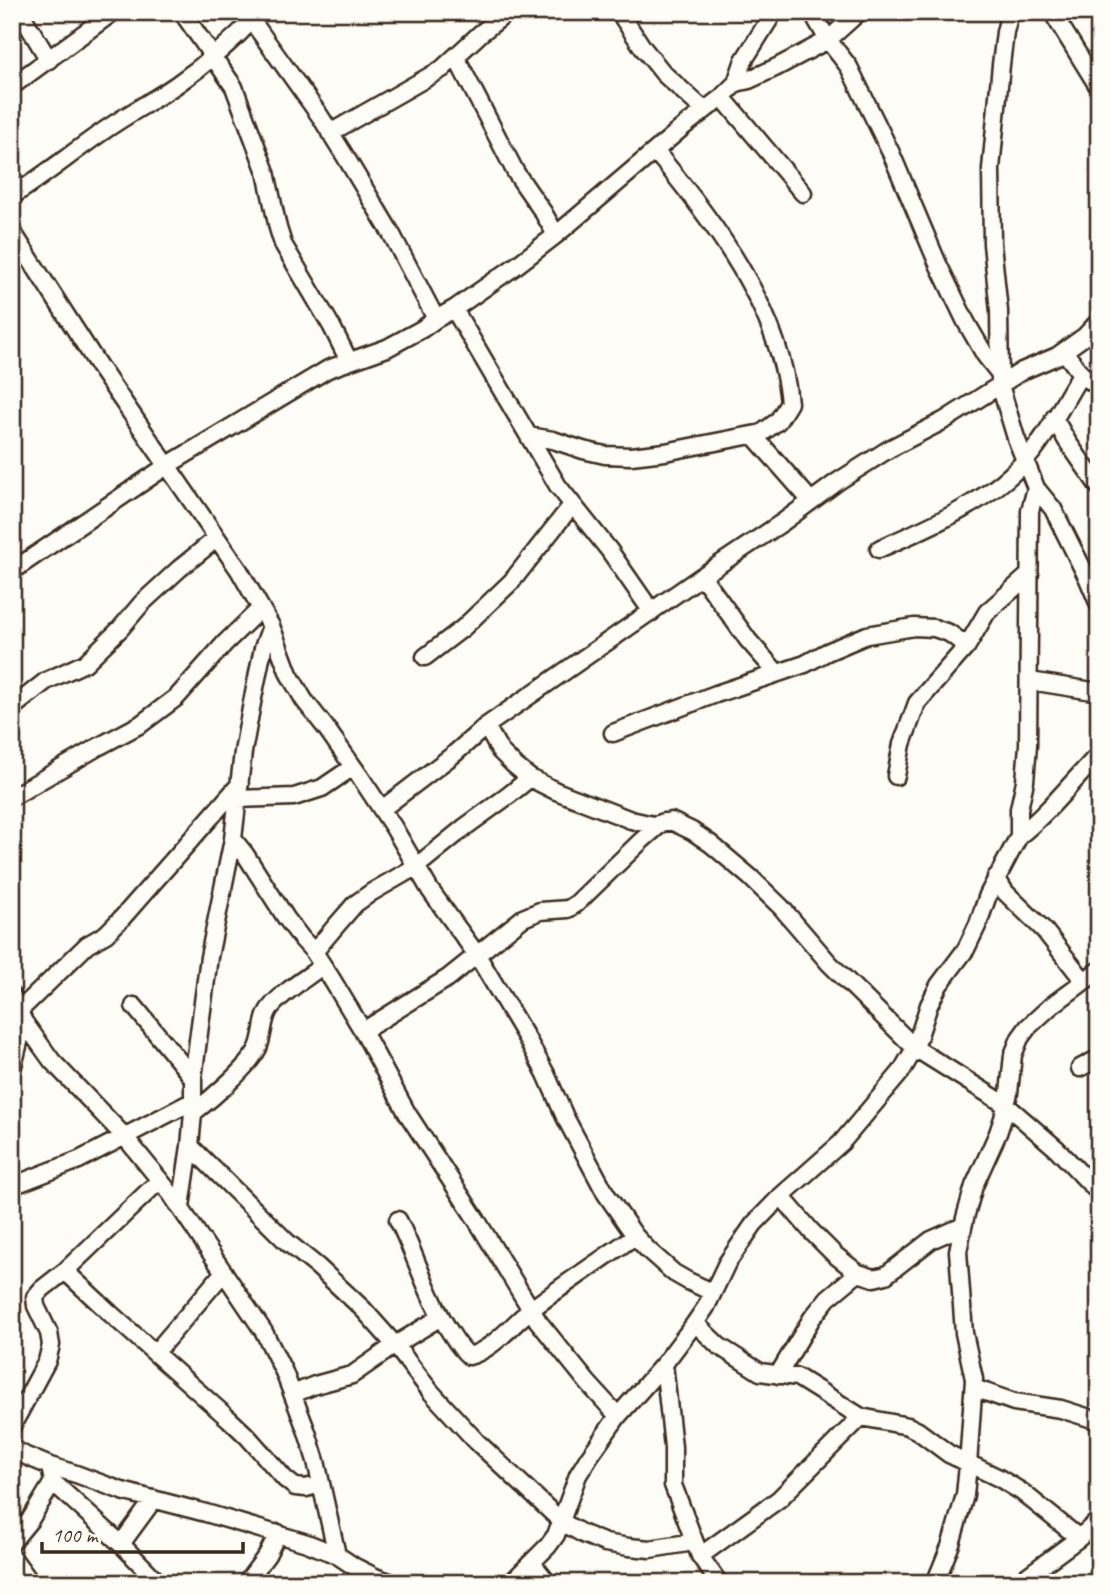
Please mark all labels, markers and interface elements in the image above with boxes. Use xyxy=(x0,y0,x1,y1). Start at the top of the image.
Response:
scale bar xyxy=(42,1511,243,1555)
text: 100 m xyxy=(52,1522,99,1548)

